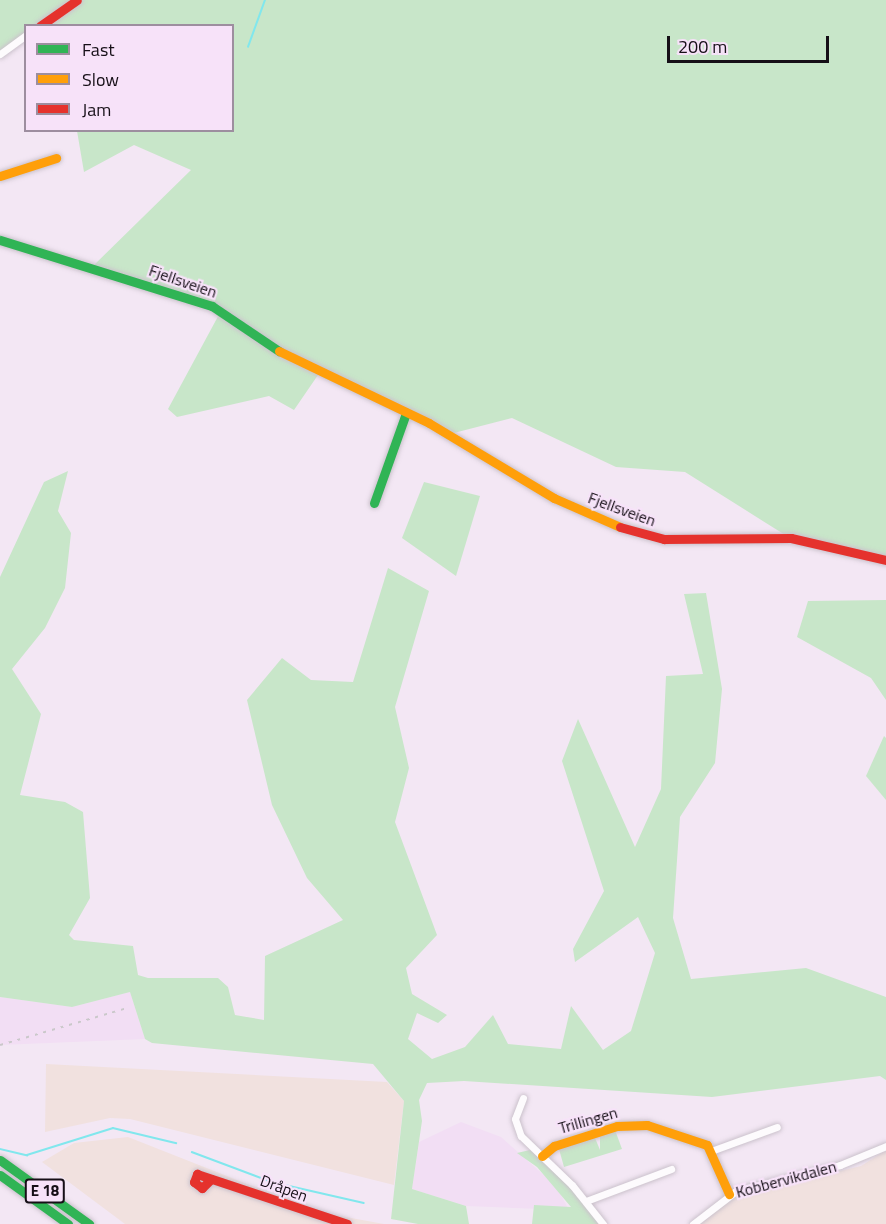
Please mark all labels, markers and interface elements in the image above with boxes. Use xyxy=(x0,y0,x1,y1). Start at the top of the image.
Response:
legend xyxy=(24,24,234,132)
scale bar xyxy=(670,24,832,62)
text: 200 m xyxy=(678,33,727,60)
text: Fast xyxy=(82,36,115,63)
text: Slow xyxy=(82,66,119,93)
text: Jam xyxy=(82,96,111,123)
street label: Fjellsveien xyxy=(147,260,219,302)
street label: Fjellsveien xyxy=(586,488,658,530)
street label: Trillingen xyxy=(556,1102,620,1138)
street label: Kobbervikdalen xyxy=(734,1156,838,1202)
street label: Dråpen xyxy=(258,1171,310,1205)
road number: E 18 xyxy=(24,1179,66,1203)

